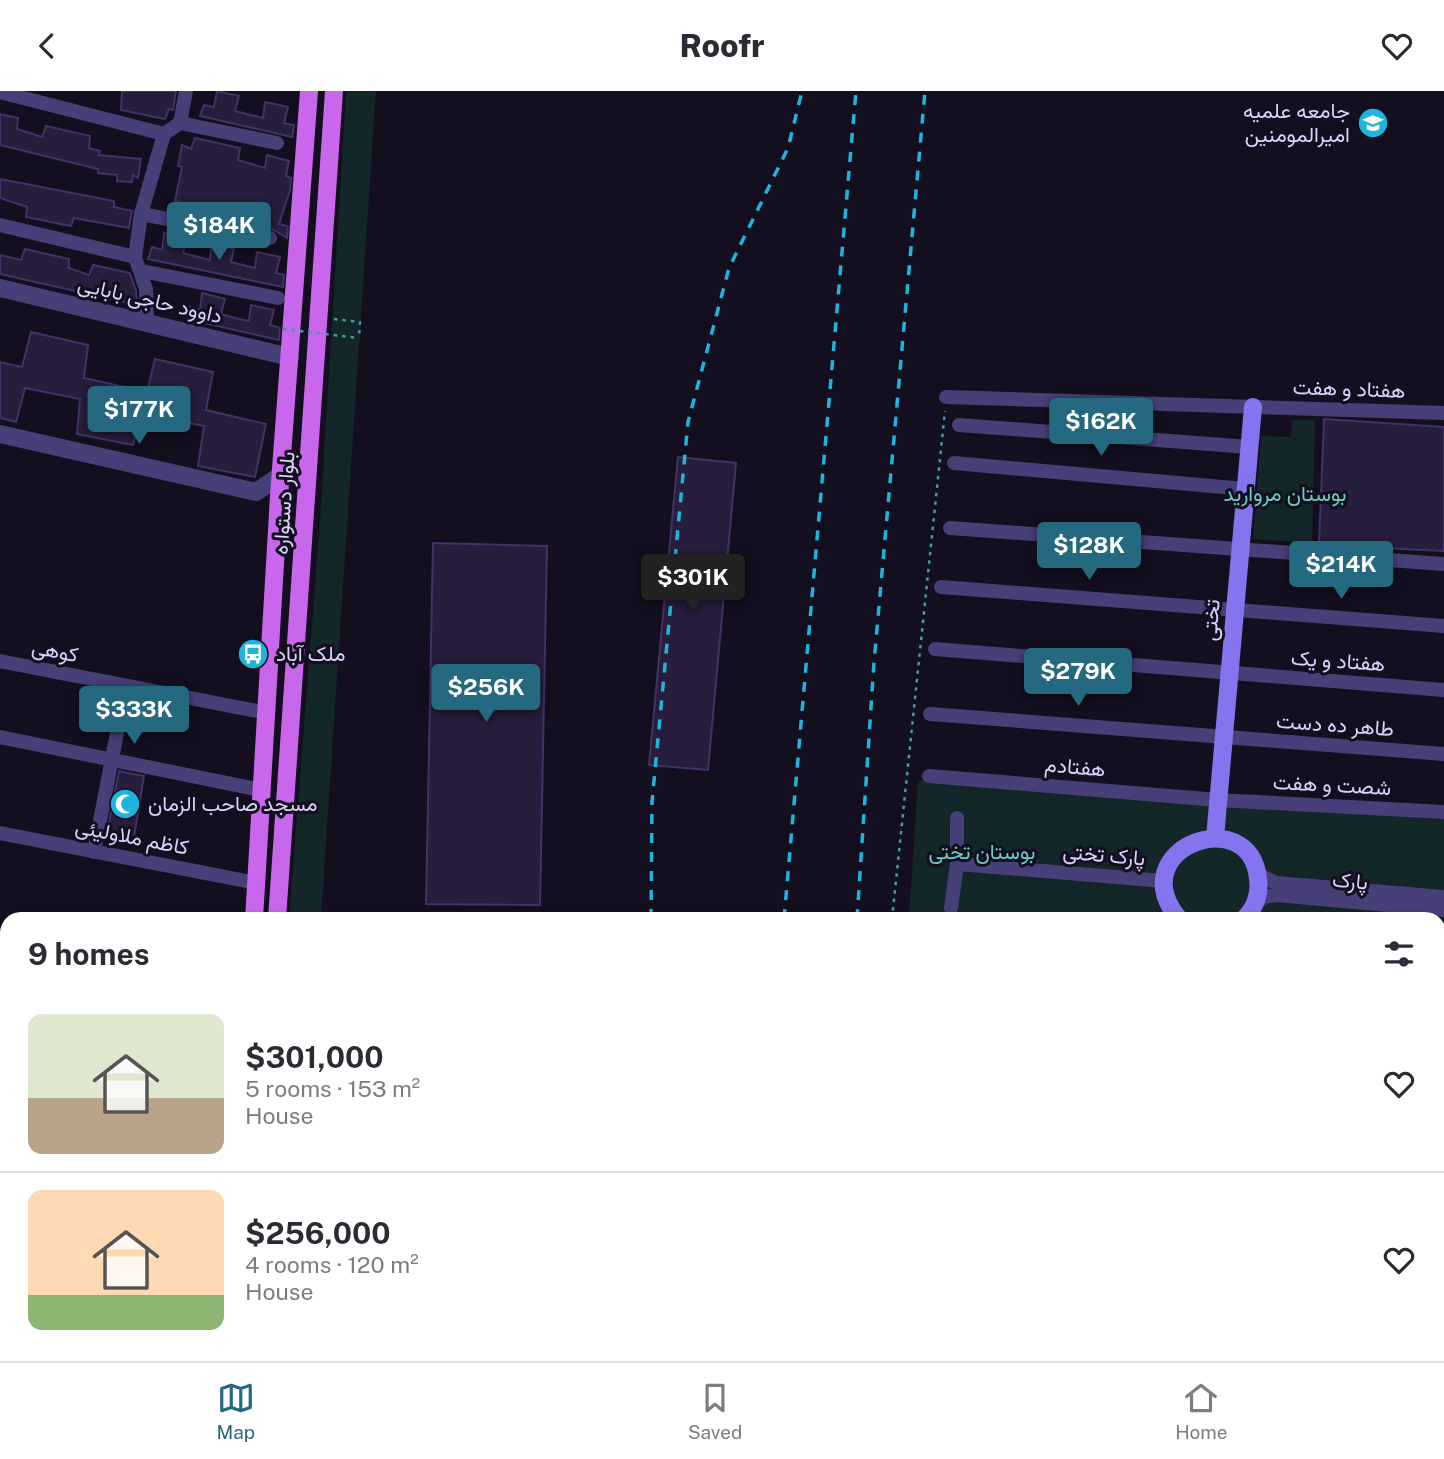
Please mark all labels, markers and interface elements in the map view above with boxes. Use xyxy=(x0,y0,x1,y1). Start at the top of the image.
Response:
icon: back xyxy=(28,27,66,65)
text: Roofr xyxy=(680,27,764,64)
icon: heart xyxy=(1378,27,1416,65)
place label: جامعه علمیه امیرالمومنین xyxy=(1243,98,1350,148)
school or university icon: جامعه علمیه امیرالمومنین xyxy=(1356,106,1390,140)
pin: $184K xyxy=(170,202,268,262)
text: $184K xyxy=(183,211,255,238)
street label: داوود حاجی بابایی xyxy=(75,271,225,329)
street label: هفتاد و هفت xyxy=(1292,374,1406,404)
pin: $177K xyxy=(90,387,188,446)
text: $177K xyxy=(104,395,174,422)
pin: $162K xyxy=(1052,399,1150,458)
text: $162K xyxy=(1065,407,1137,434)
street label: بلوار دستواره xyxy=(267,451,301,555)
park label: بوستان مروارید xyxy=(1223,481,1347,507)
pin: $128K xyxy=(1040,523,1138,582)
text: $128K xyxy=(1053,531,1125,558)
pin: $214K xyxy=(1292,541,1390,601)
text: $214K xyxy=(1305,550,1377,577)
pin: $301K xyxy=(644,554,742,614)
text: $301K xyxy=(657,563,729,590)
street label: تختی xyxy=(1196,598,1225,642)
street label: کوهی xyxy=(30,634,80,668)
bus stop icon: ملک آباد xyxy=(236,637,270,671)
place label: ملک آباد xyxy=(276,641,345,666)
street label: هفتاد و یک xyxy=(1290,645,1386,677)
pin: $279K xyxy=(1029,649,1127,708)
text: $279K xyxy=(1040,657,1116,684)
pin: $256K xyxy=(437,665,535,724)
text: $256K xyxy=(447,673,525,700)
pin: $333K xyxy=(85,687,183,746)
text: $333K xyxy=(95,695,173,722)
street label: طاهر ده دست xyxy=(1275,708,1395,742)
street label: هفتادم xyxy=(1043,751,1107,784)
street label: شصت و هفت xyxy=(1272,769,1392,801)
mosque icon: مسجد صاحب الزمان xyxy=(108,787,142,821)
place label: مسجد صاحب الزمان xyxy=(148,791,318,817)
street label: کاظم ملاولیئی xyxy=(73,813,191,862)
street label: پارک تختی xyxy=(1062,838,1146,873)
park label: بوستان تختی xyxy=(929,839,1035,865)
street label: پارک xyxy=(1331,866,1369,897)
icon: filters xyxy=(1380,935,1418,973)
text: 9 homes xyxy=(28,936,150,972)
text: $301,000 xyxy=(245,1039,384,1075)
icon: home xyxy=(84,1042,168,1126)
icon: heart xyxy=(1380,1065,1418,1103)
text: 5 rooms · 153 m² xyxy=(245,1075,420,1102)
text: House xyxy=(245,1102,313,1129)
text: $256,000 xyxy=(245,1215,391,1251)
icon: home xyxy=(84,1218,168,1302)
icon: heart xyxy=(1380,1241,1418,1279)
text: 4 rooms · 120 m² xyxy=(245,1251,419,1278)
text: House xyxy=(245,1278,313,1305)
tab: Map xyxy=(216,1379,255,1443)
tab: Saved xyxy=(688,1379,742,1443)
tab: Home xyxy=(1175,1379,1228,1443)

